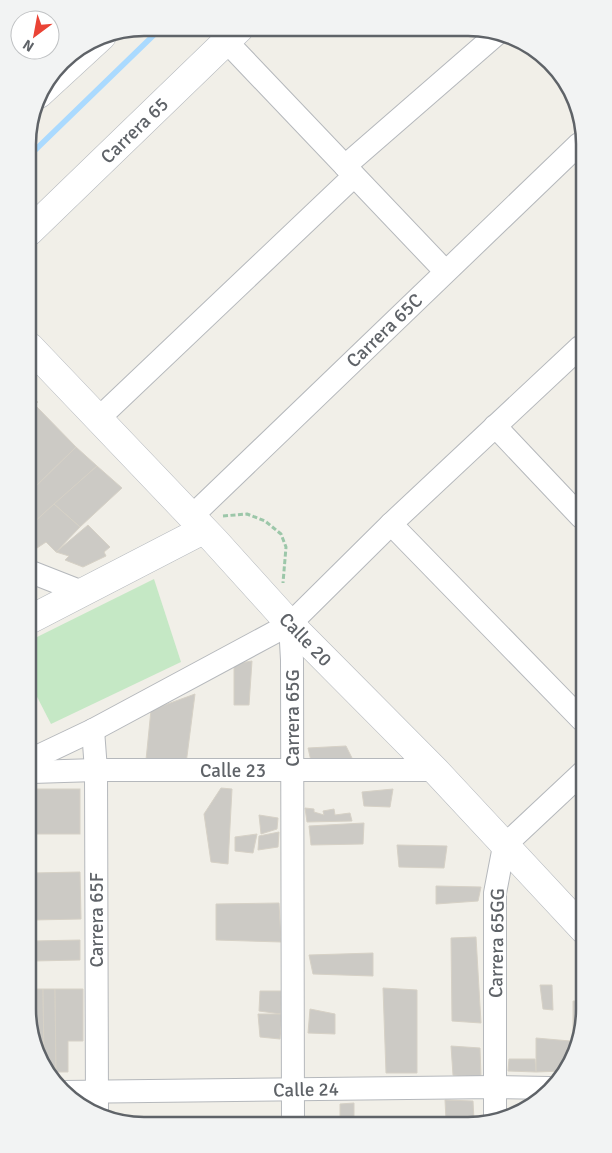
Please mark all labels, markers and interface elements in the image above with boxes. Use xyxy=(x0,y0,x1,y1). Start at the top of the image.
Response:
north arrow xyxy=(10,10,60,60)
text: N xyxy=(20,36,37,55)
street label: Carrera 65 xyxy=(96,92,174,169)
street label: Carrera 65C xyxy=(342,288,428,373)
street label: Calle 20 xyxy=(274,608,337,672)
street label: Carrera 65G xyxy=(281,669,305,767)
street label: Calle 23 xyxy=(200,759,266,783)
street label: Carrera 65F xyxy=(85,872,109,968)
street label: Carrera 65GG xyxy=(484,888,510,998)
street label: Calle 24 xyxy=(273,1077,339,1103)

